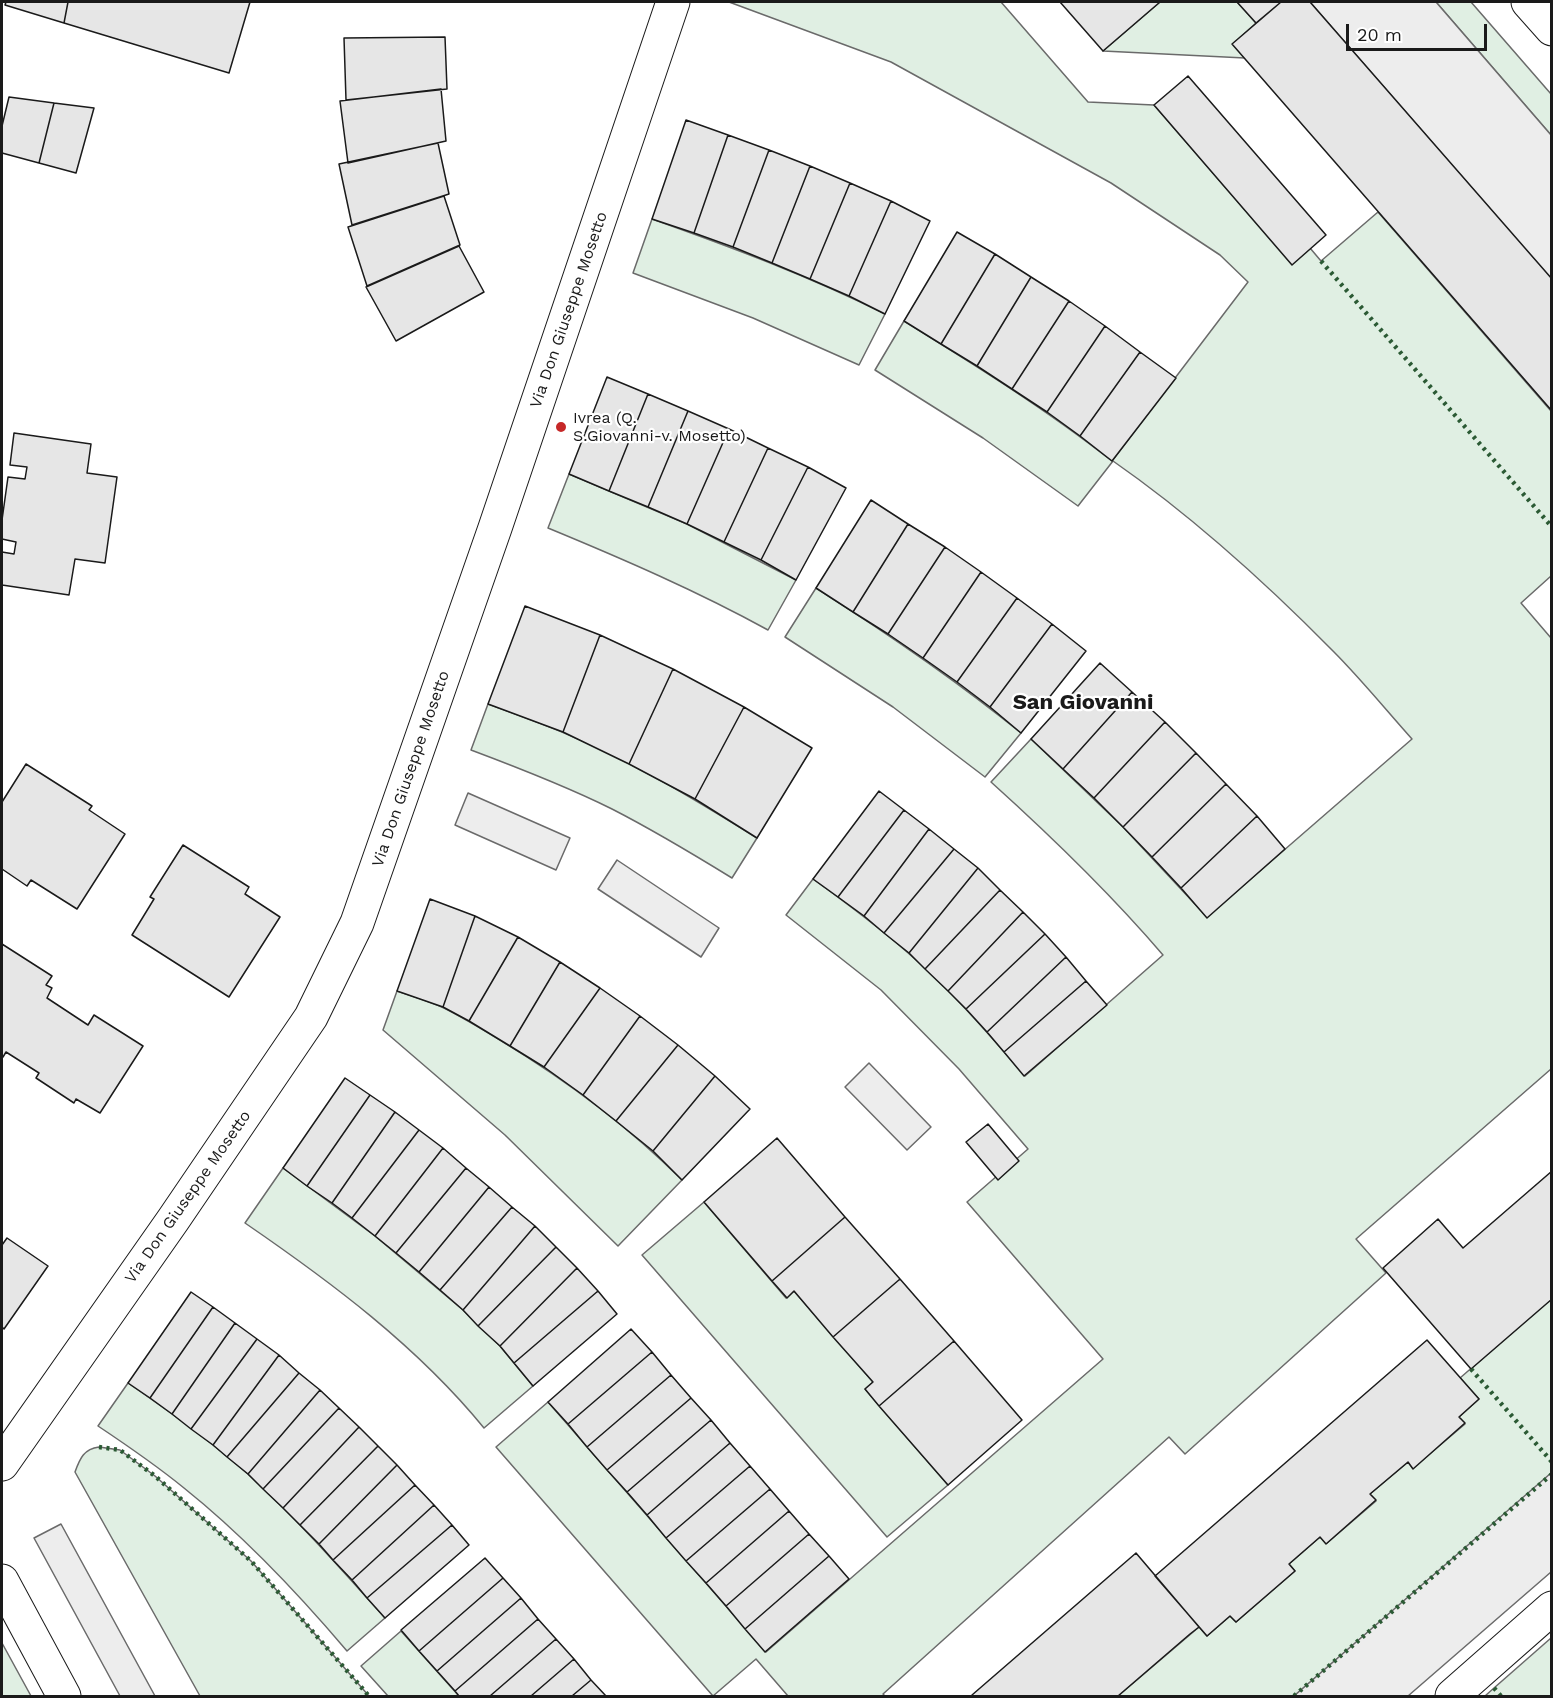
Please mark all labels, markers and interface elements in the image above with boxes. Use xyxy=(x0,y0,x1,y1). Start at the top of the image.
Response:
scale bar xyxy=(1349,12,1490,50)
text: 20 m xyxy=(1357,24,1402,45)
street label: Via Don Giuseppe Mosetto xyxy=(526,209,612,411)
place label: Ivrea (Q. S.Giovanni-v. Mosetto) xyxy=(573,408,746,446)
marker: Ivrea (Q. S.Giovanni-v. Mosetto) xyxy=(554,420,568,434)
street label: Via Don Giuseppe Mosetto xyxy=(368,668,454,870)
district label: San Giovanni xyxy=(1013,690,1153,716)
street label: Via Don Giuseppe Mosetto xyxy=(121,1107,255,1287)

